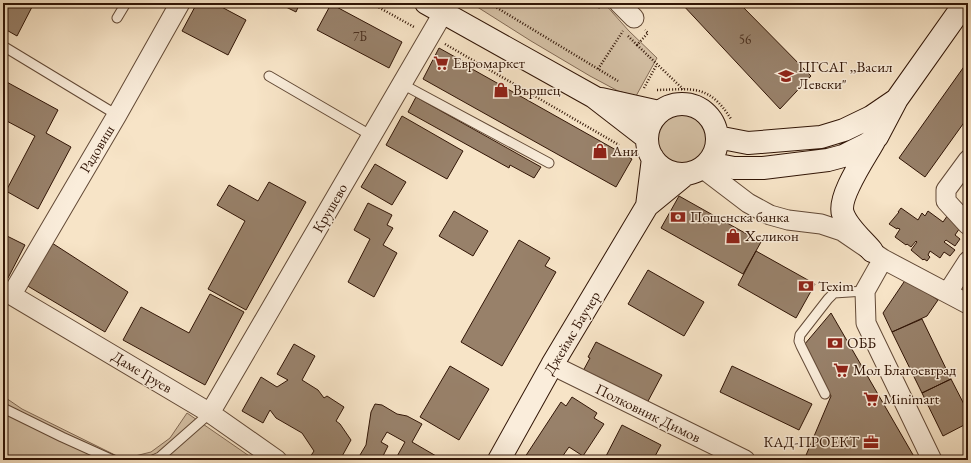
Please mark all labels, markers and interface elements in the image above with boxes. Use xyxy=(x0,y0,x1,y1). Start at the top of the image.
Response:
house number: 7Б xyxy=(353,28,367,45)
house number: 56 xyxy=(739,31,751,48)
place label: Евромаркет xyxy=(453,53,525,72)
supermarket icon: Евромаркет xyxy=(432,54,450,72)
place label: ПГСАГ ,,Васил Левски" xyxy=(798,57,892,93)
school or university icon: ПГСАГ ,,Васил Левски" xyxy=(777,67,795,85)
place label: Вършец xyxy=(513,80,561,99)
shop icon: Вършец xyxy=(492,81,510,99)
street label: Радовиш xyxy=(75,121,119,176)
place label: Ани xyxy=(611,141,638,160)
shop icon: Ани xyxy=(591,142,609,160)
street label: Крушево xyxy=(308,180,351,236)
place label: Пощенска банка xyxy=(690,207,789,226)
bank icon: Пощенска банка xyxy=(669,208,687,226)
place label: Хеликон xyxy=(744,226,799,245)
shop icon: Хеликон xyxy=(724,227,742,245)
place label: Texim xyxy=(818,276,854,295)
bank icon: Texim xyxy=(797,277,815,295)
street label: Джеймс Баучер xyxy=(539,287,604,378)
place label: ОББ xyxy=(847,333,876,352)
bank icon: ОББ xyxy=(826,334,844,352)
street label: Даме Груев xyxy=(109,346,176,397)
place label: Мол Благоевград xyxy=(853,360,956,379)
supermarket icon: Мол Благоевград xyxy=(832,361,850,379)
street label: Полковник Димов xyxy=(592,379,704,446)
place label: Minimart xyxy=(883,389,939,408)
supermarket icon: Minimart xyxy=(862,390,880,408)
place label: КАД-ПРОЕКТ xyxy=(763,432,860,451)
office icon: КАД-ПРОЕКТ xyxy=(862,433,880,451)

